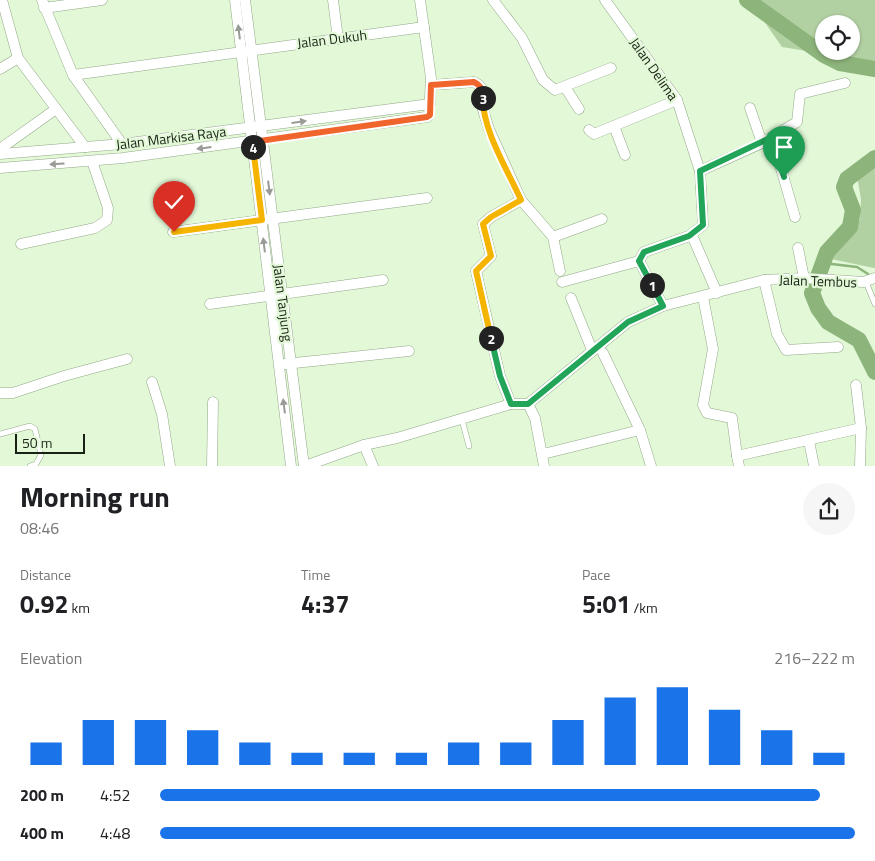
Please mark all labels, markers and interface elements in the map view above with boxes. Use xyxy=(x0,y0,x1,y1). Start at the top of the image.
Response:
map controls xyxy=(815,15,860,60)
button: locate xyxy=(815,15,860,60)
one-way arrow xyxy=(235,24,243,40)
street label: Jalan Dukuh xyxy=(296,24,368,53)
street label: Jalan Delima xyxy=(625,33,684,105)
pin: 3 xyxy=(470,86,496,110)
text: 3 xyxy=(480,88,487,109)
one-way arrow xyxy=(291,118,307,126)
street label: Jalan Markisa Raya xyxy=(115,120,227,155)
pin xyxy=(763,126,805,177)
icon: arrive xyxy=(770,133,798,161)
pin: 4 xyxy=(240,134,266,160)
text: 4 xyxy=(250,137,257,158)
one-way arrow xyxy=(195,144,211,152)
one-way arrow xyxy=(49,160,65,168)
pin xyxy=(153,181,195,232)
one-way arrow xyxy=(265,181,273,197)
icon: check xyxy=(160,188,188,216)
one-way arrow xyxy=(260,237,268,253)
street label: Jalan Tanjung xyxy=(268,263,299,343)
street label: Jalan Tembus xyxy=(779,269,857,292)
pin: 1 xyxy=(640,272,664,298)
text: 1 xyxy=(649,275,656,296)
pin: 2 xyxy=(478,326,504,350)
text: 2 xyxy=(488,328,495,349)
one-way arrow xyxy=(280,398,288,414)
scale bar xyxy=(15,431,85,454)
text: 50 m xyxy=(22,432,52,453)
text: Morning run xyxy=(20,475,170,518)
button: share xyxy=(803,483,855,535)
text: 08:46 xyxy=(20,516,59,540)
text: Distance xyxy=(20,564,71,585)
text: Time xyxy=(301,564,330,585)
text: Pace xyxy=(582,564,610,585)
text: 0.92 xyxy=(20,585,68,623)
text: 4:37 xyxy=(301,585,349,623)
text: 5:01 xyxy=(582,585,630,623)
text: km xyxy=(68,597,90,618)
text: /km xyxy=(630,597,658,618)
text: Elevation xyxy=(20,646,82,670)
text: 216–222 m xyxy=(774,646,855,670)
text: 200 m xyxy=(20,783,64,807)
text: 4:52 xyxy=(100,783,130,807)
text: 400 m xyxy=(20,821,64,845)
text: 4:48 xyxy=(100,821,130,845)

